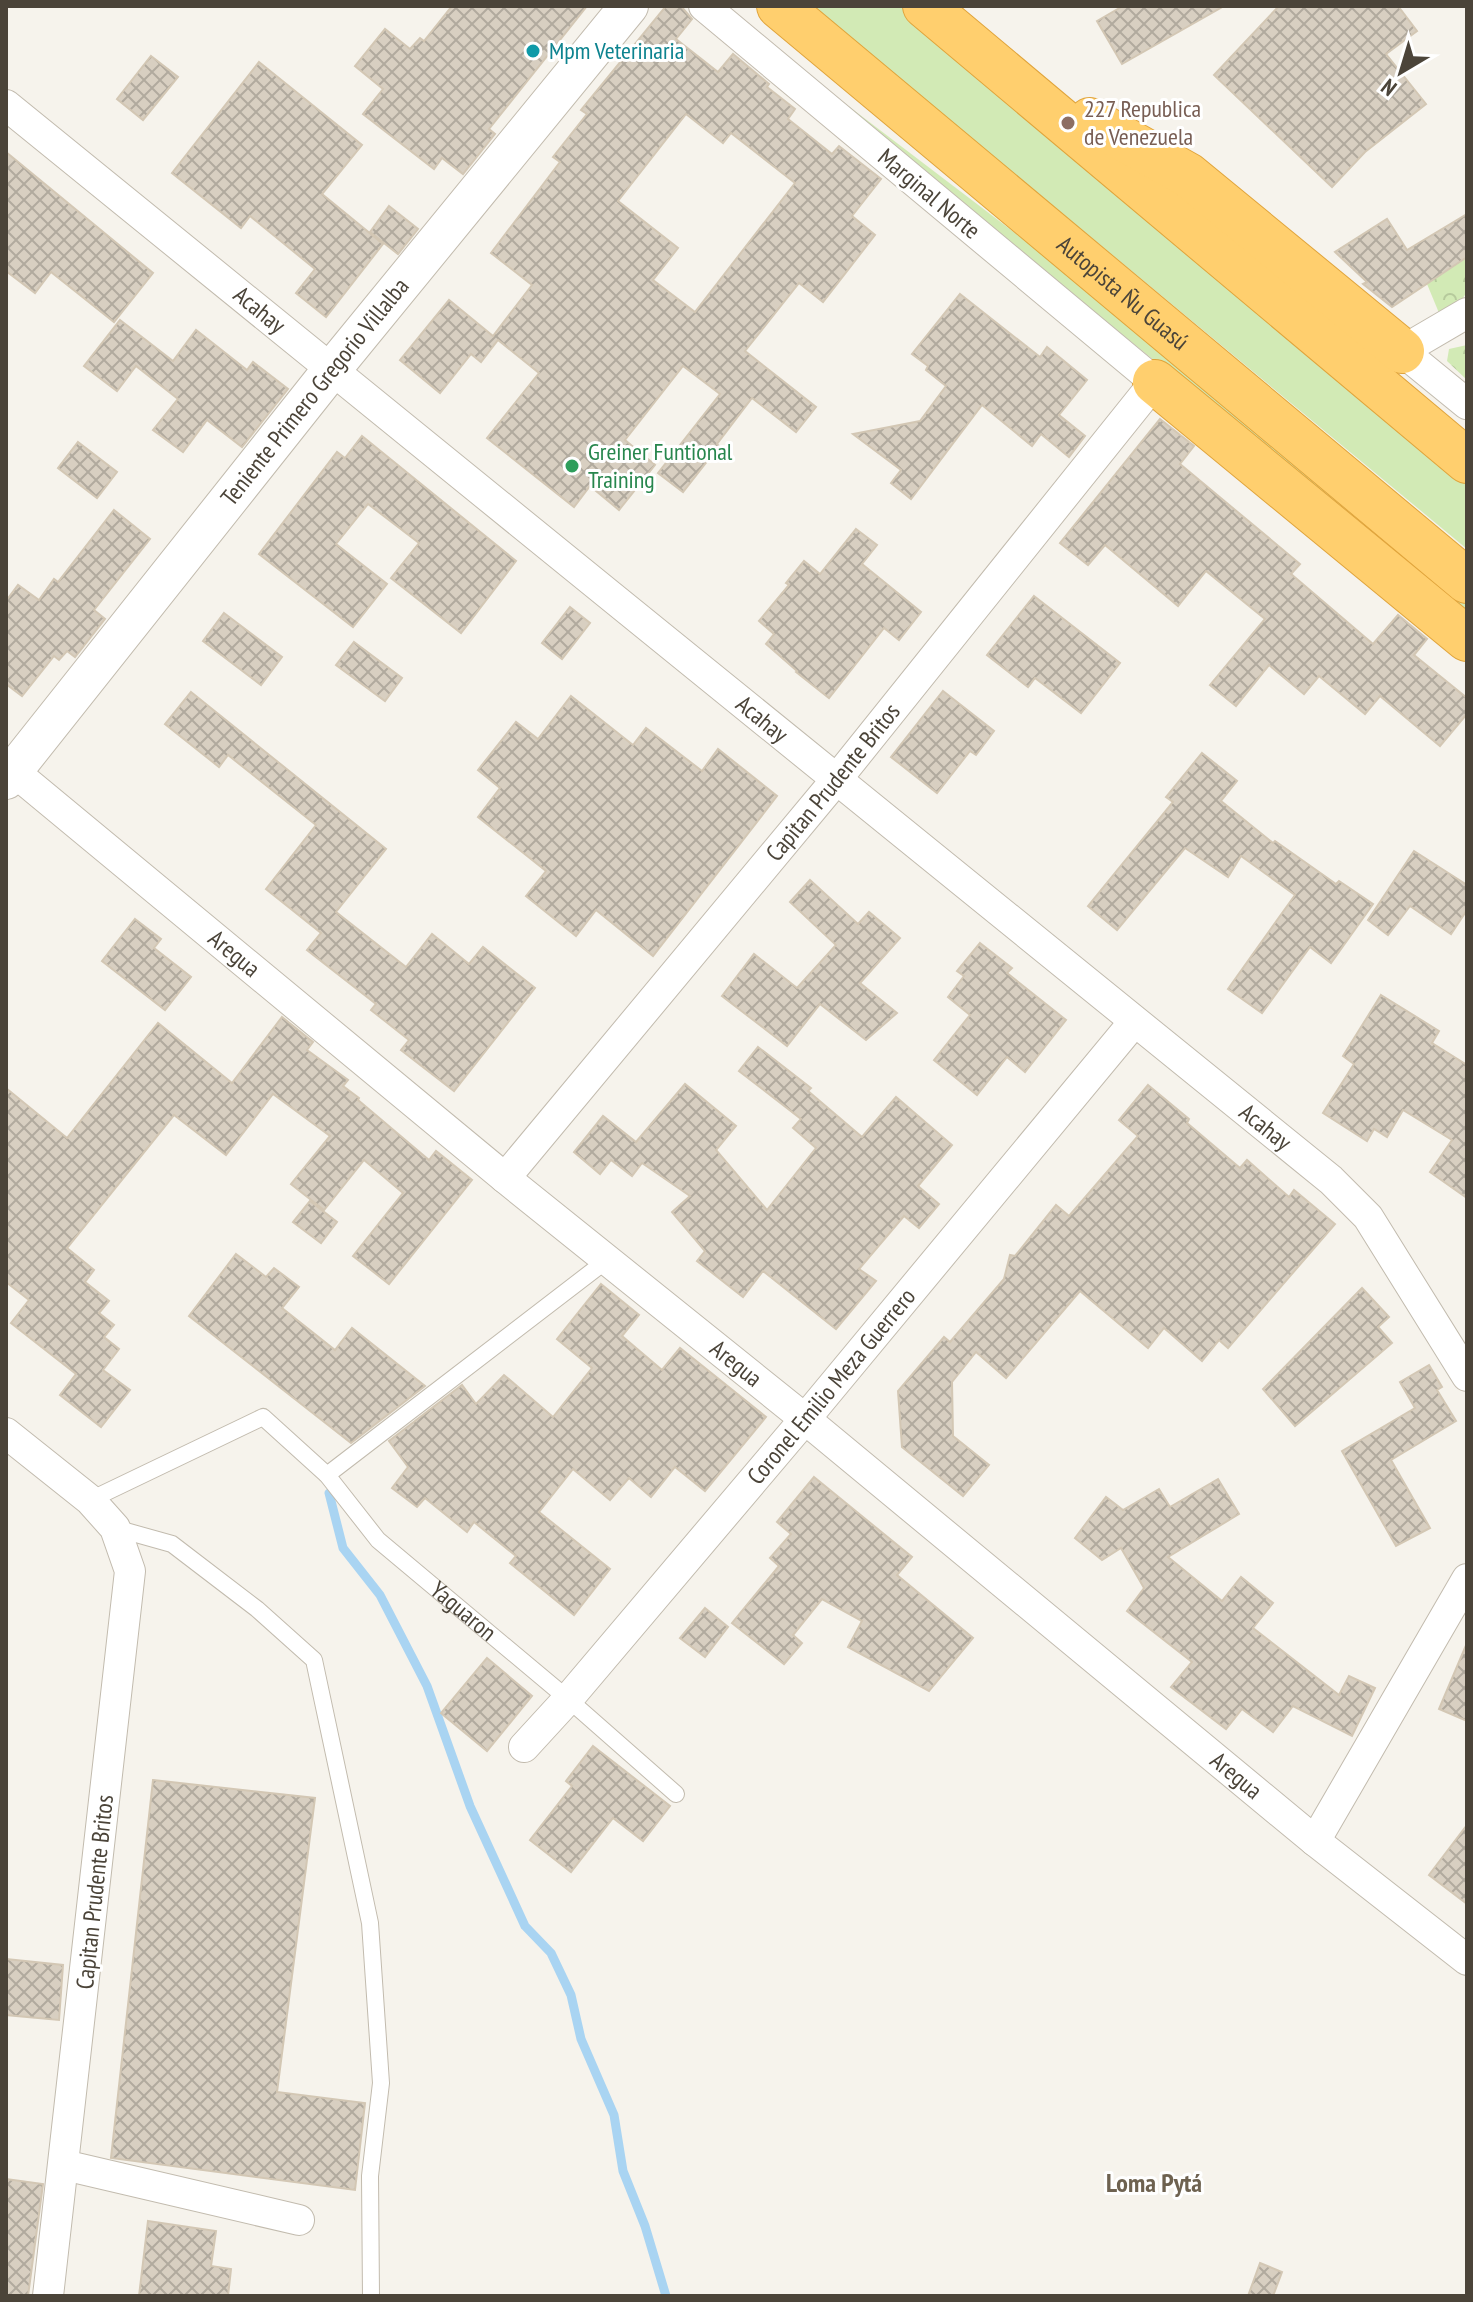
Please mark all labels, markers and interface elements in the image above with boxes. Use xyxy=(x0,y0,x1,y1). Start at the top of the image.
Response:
north arrow xyxy=(1361,32,1441,112)
place label: Mpm Veterinaria xyxy=(549,35,684,66)
marker: Mpm Veterinaria xyxy=(524,42,542,60)
text: N xyxy=(1375,73,1402,102)
place label: 227 Republica de Venezuela xyxy=(1084,93,1201,152)
marker: 227 Republica de Venezuela xyxy=(1059,114,1077,132)
street label: Marginal Norte xyxy=(872,142,987,246)
street label: Autopista Ñu Guasú xyxy=(1051,229,1195,357)
street label: Teniente Primero Gregorio Villalba xyxy=(214,271,415,512)
street label: Acahay xyxy=(227,279,292,340)
place label: Greiner Funtional Training xyxy=(588,436,733,495)
marker: Greiner Funtional Training xyxy=(563,457,581,475)
street label: Acahay xyxy=(730,688,795,749)
street label: Capitan Prudente Britos xyxy=(759,697,907,868)
street label: Aregua xyxy=(202,923,267,984)
street label: Acahay xyxy=(1233,1096,1298,1157)
street label: Coronel Emilio Meza Guerrero xyxy=(740,1281,922,1491)
street label: Aregua xyxy=(704,1333,769,1393)
street label: Yaguaron xyxy=(424,1574,503,1648)
street label: Aregua xyxy=(1204,1745,1269,1806)
street label: Capitan Prudente Britos xyxy=(69,1793,120,1991)
district label: Loma Pytá xyxy=(1106,2166,1202,2199)

